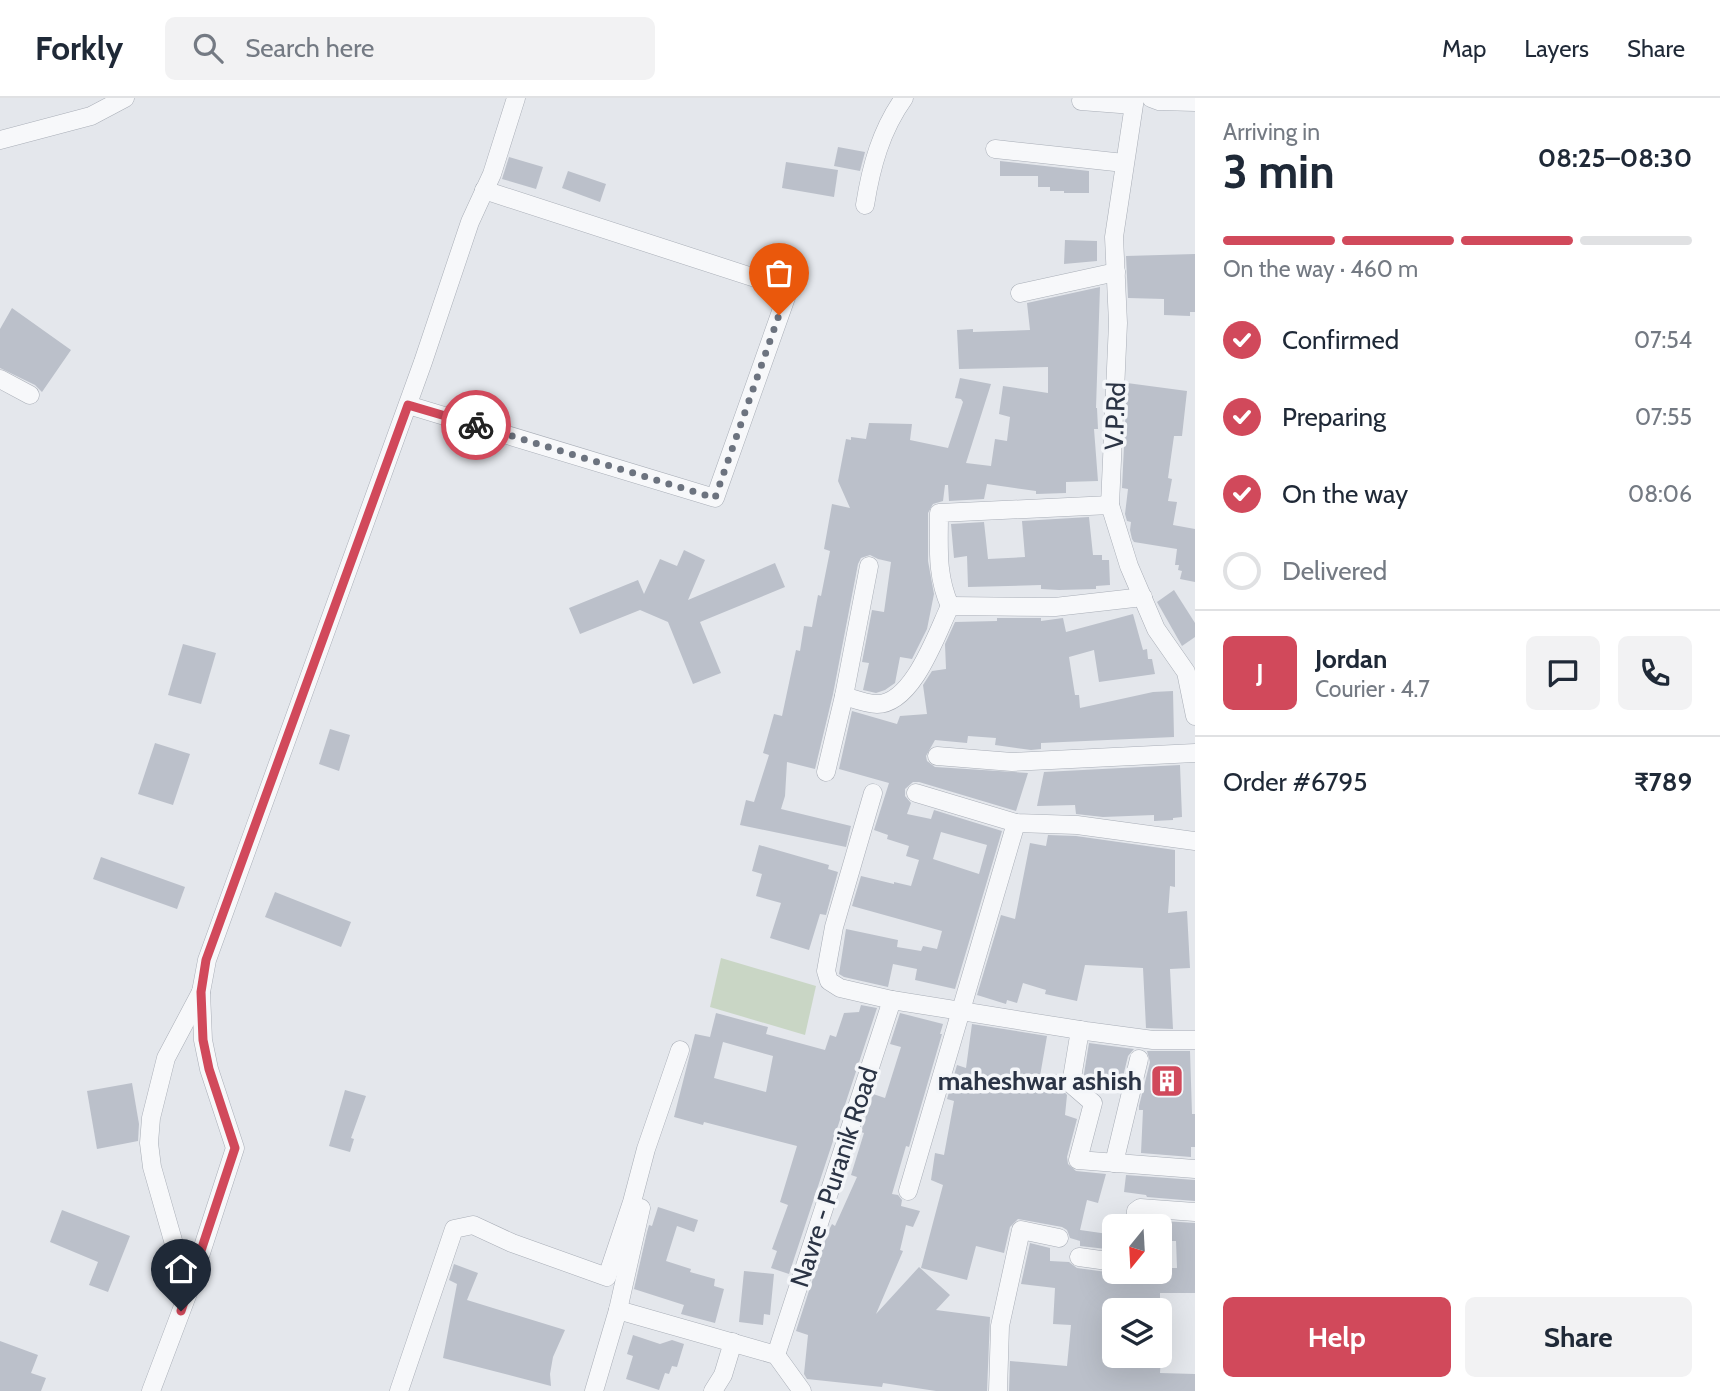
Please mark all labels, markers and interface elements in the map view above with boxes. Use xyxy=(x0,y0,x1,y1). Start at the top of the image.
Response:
search box xyxy=(165,17,655,80)
text: Forkly xyxy=(35,28,123,68)
icon: search xyxy=(189,29,227,67)
text: Search here xyxy=(245,32,374,64)
text: Map xyxy=(1442,34,1486,63)
text: Layers xyxy=(1524,34,1589,63)
text: Share xyxy=(1627,34,1685,63)
text: Arriving in xyxy=(1223,118,1320,146)
text: 08:25–08:30 xyxy=(1538,142,1692,174)
text: 3 min xyxy=(1223,144,1335,200)
pin xyxy=(749,243,809,315)
icon: bag xyxy=(760,254,798,292)
text: On the way · 460 m xyxy=(1223,255,1418,283)
icon: check xyxy=(1223,321,1261,359)
text: Confirmed xyxy=(1282,324,1399,356)
text: 07:54 xyxy=(1634,326,1692,354)
street label: V.P.Rd xyxy=(1098,381,1132,451)
courier xyxy=(441,390,511,460)
icon: check xyxy=(1223,398,1261,436)
text: Preparing xyxy=(1282,401,1386,433)
text: 07:55 xyxy=(1635,403,1692,431)
icon: bike xyxy=(457,406,495,444)
icon: check xyxy=(1223,475,1261,513)
text: On the way xyxy=(1282,478,1408,510)
text: 08:06 xyxy=(1628,480,1692,508)
text: Delivered xyxy=(1282,555,1387,587)
button: chat xyxy=(1526,636,1600,710)
button: phone xyxy=(1618,636,1692,710)
text: Jordan xyxy=(1315,643,1387,675)
text: J xyxy=(1256,657,1264,689)
text: Courier · 4.7 xyxy=(1315,675,1430,703)
text: Order #6795 xyxy=(1223,766,1367,798)
text: ₹789 xyxy=(1634,766,1692,798)
building icon: maheshwar ashish xyxy=(1148,1062,1186,1100)
street label: Navre - Puranik Road xyxy=(783,1063,885,1291)
place label: maheshwar ashish xyxy=(938,1065,1142,1097)
north arrow xyxy=(1102,1214,1172,1284)
map controls xyxy=(1102,1214,1172,1368)
pin xyxy=(151,1239,211,1311)
icon: home xyxy=(162,1250,200,1288)
button: Help xyxy=(1223,1297,1451,1377)
button: Share xyxy=(1465,1297,1692,1377)
button: layers xyxy=(1102,1298,1172,1368)

